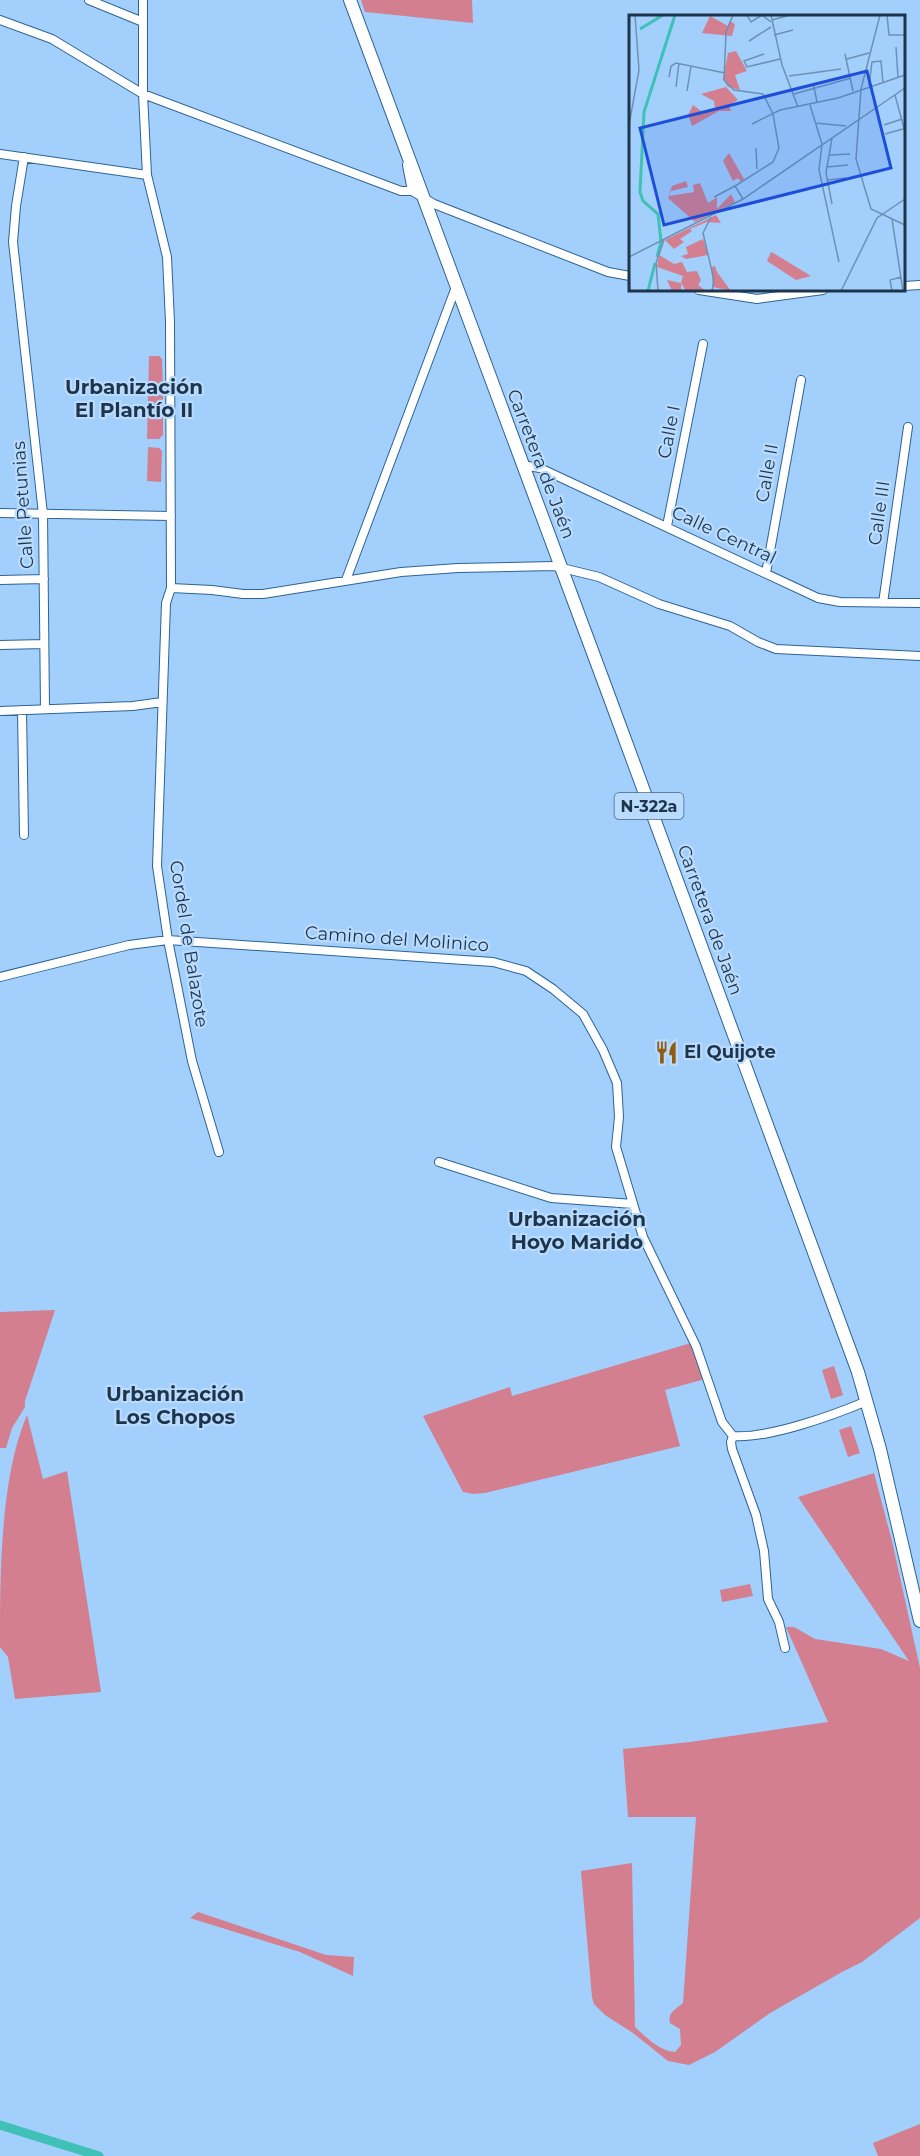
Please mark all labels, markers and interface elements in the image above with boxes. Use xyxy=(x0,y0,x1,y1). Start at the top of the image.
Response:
inset map xyxy=(629,15,905,291)
district label: Urbanización El Plantío II xyxy=(65,375,203,422)
street label: Carretera de Jaén xyxy=(502,386,580,542)
street label: Calle I xyxy=(653,403,685,461)
street label: Calle Petunias xyxy=(8,440,38,570)
street label: Calle II xyxy=(751,442,783,504)
street label: Calle III xyxy=(864,479,894,547)
street label: Calle Central xyxy=(668,501,780,569)
road number: N-322a xyxy=(614,793,684,819)
street label: Carretera de Jaén xyxy=(673,842,747,998)
street label: Cordel de Balazote xyxy=(165,859,213,1029)
street label: Camino del Molinico xyxy=(304,922,490,956)
restaurant icon: El Quijote xyxy=(653,1039,679,1065)
place label: El Quijote xyxy=(684,1041,776,1063)
district label: Urbanización Hoyo Marido xyxy=(508,1207,646,1254)
district label: Urbanización Los Chopos xyxy=(106,1382,244,1429)

